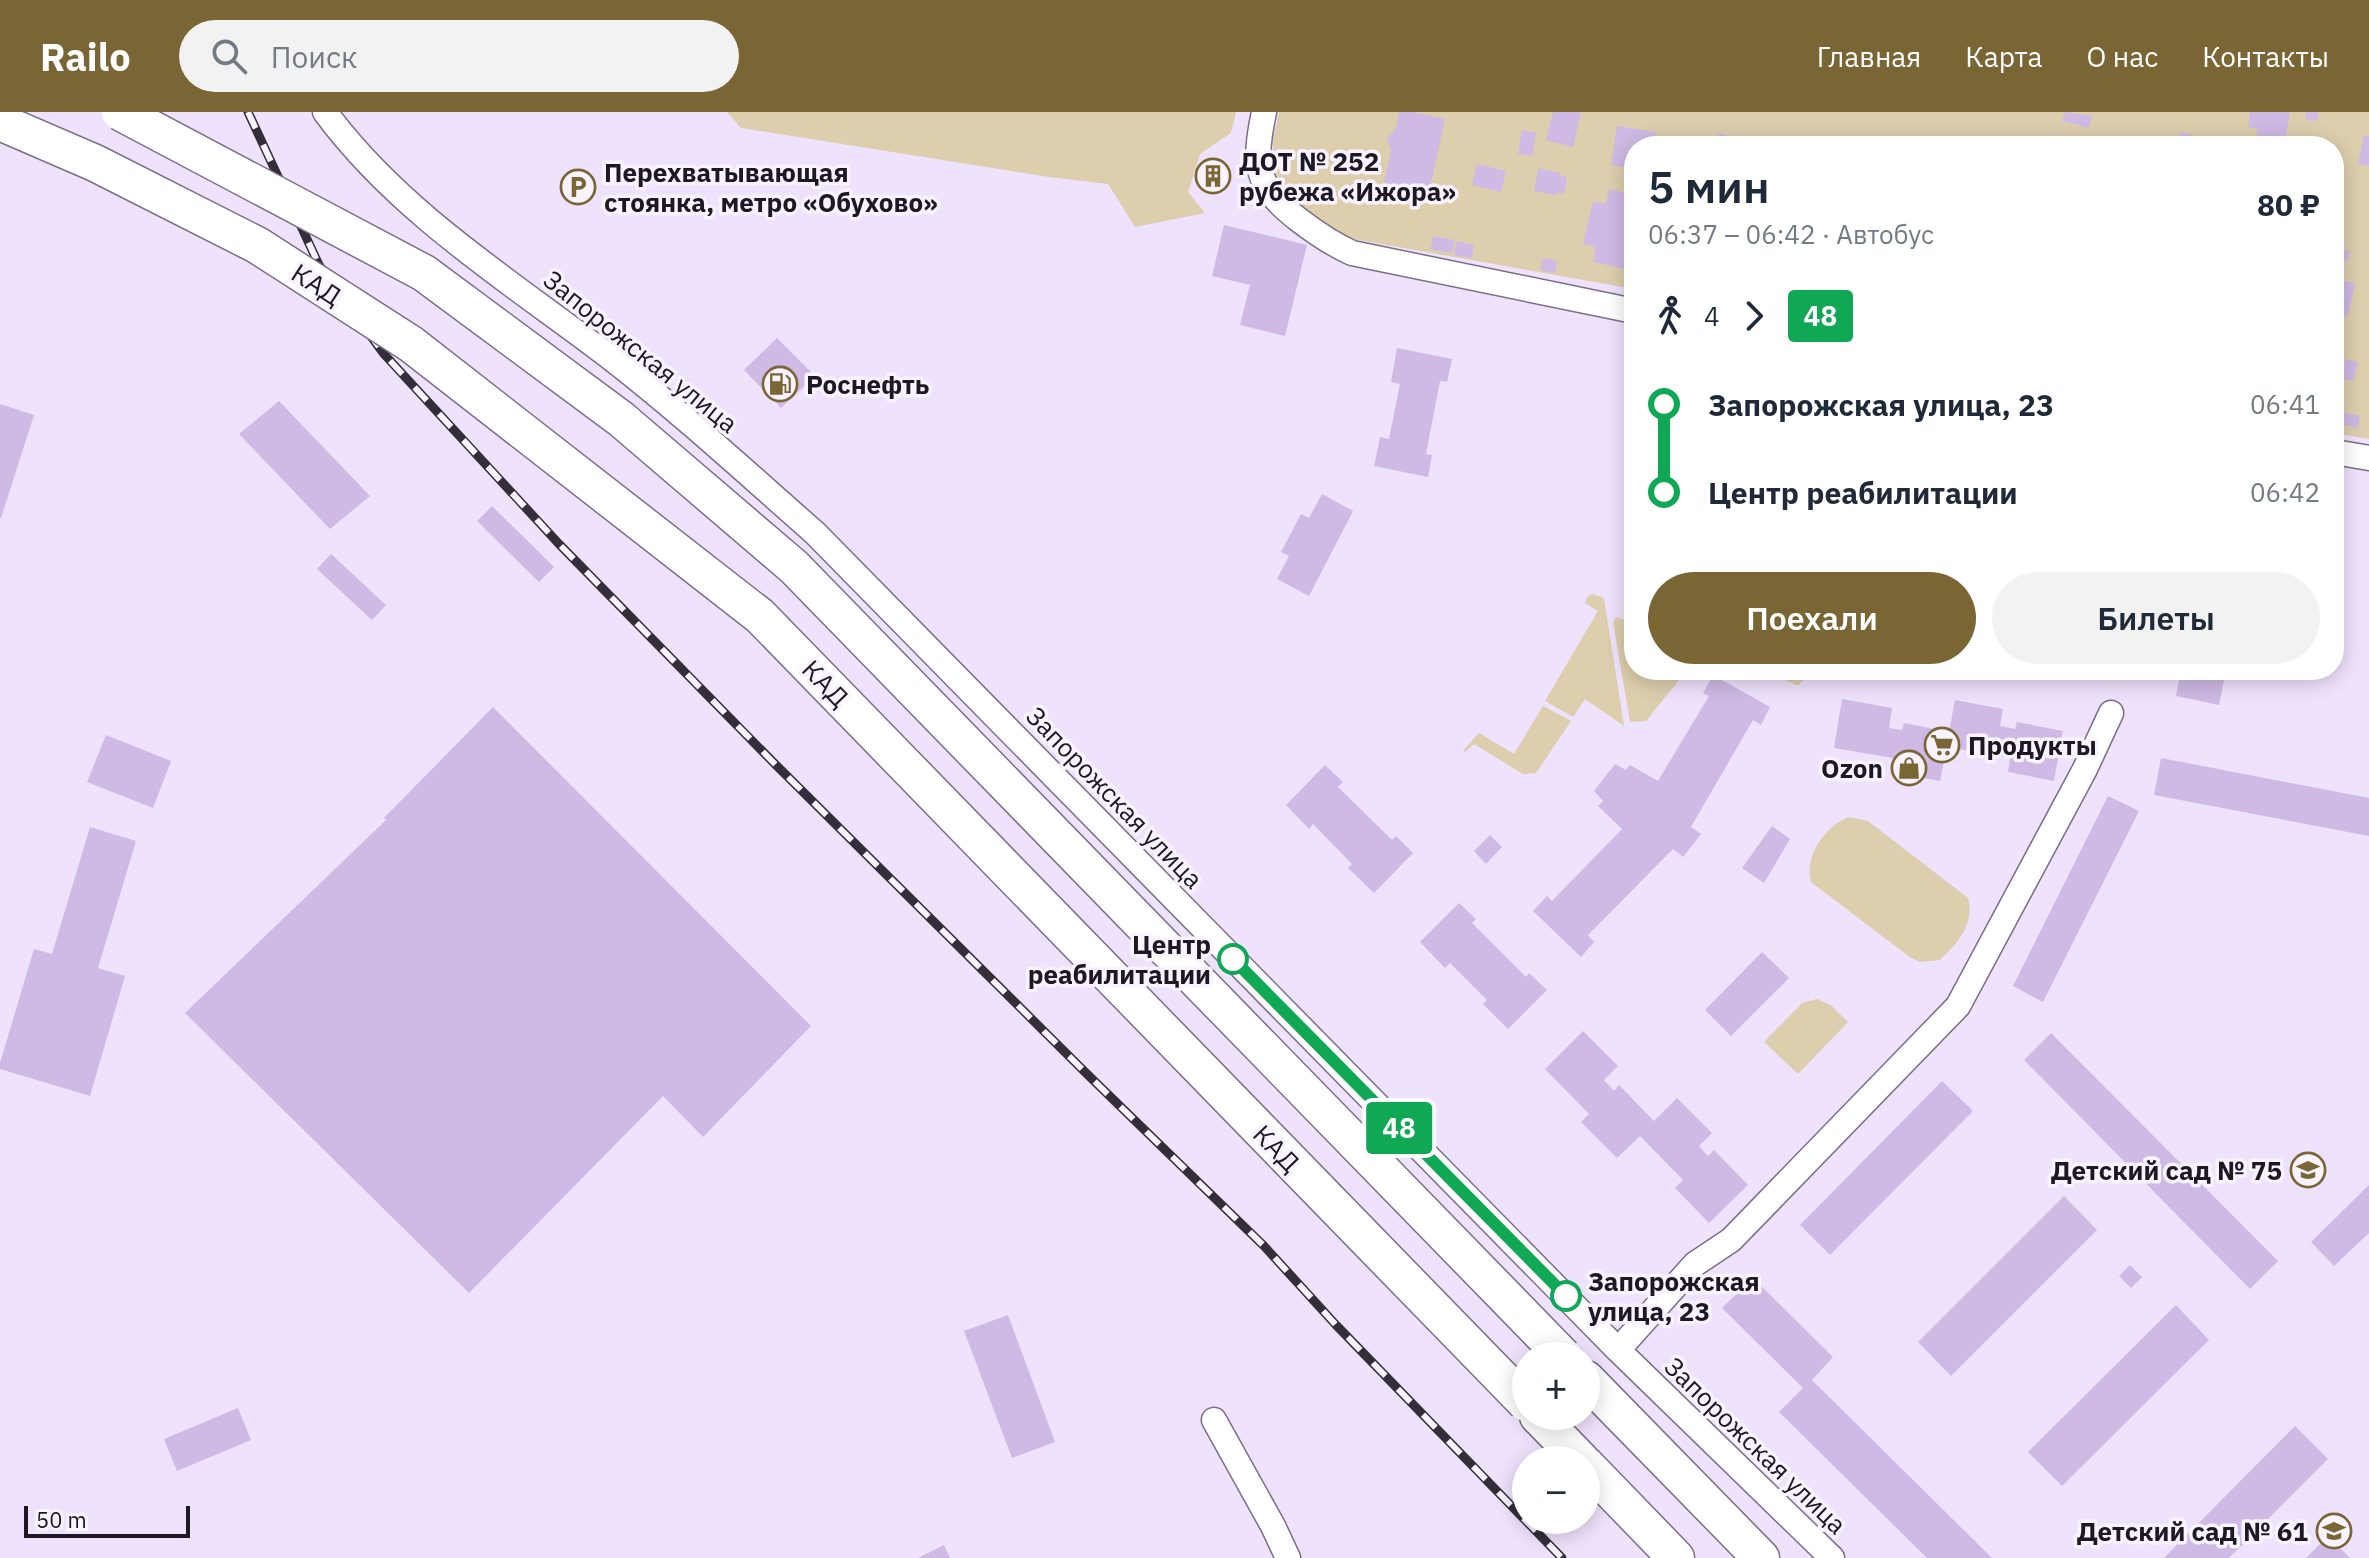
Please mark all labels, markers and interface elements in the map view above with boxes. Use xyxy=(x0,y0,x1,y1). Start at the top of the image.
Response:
search box xyxy=(179,20,739,92)
text: Railo xyxy=(40,32,131,81)
icon: search xyxy=(207,34,251,78)
text: Поиск xyxy=(271,37,358,76)
text: Главная xyxy=(1817,38,1921,75)
text: Карта xyxy=(1965,38,2042,75)
text: О нас xyxy=(2086,38,2158,75)
text: Контакты xyxy=(2202,38,2329,75)
place label: ДОТ № 252 рубежа «Ижора» xyxy=(1239,144,1456,208)
place label: Перехватывающая стоянка, метро «Обухово» xyxy=(604,155,938,219)
building icon: ДОТ № 252 рубежа «Ижора» xyxy=(1194,157,1232,195)
text: 5 мин xyxy=(1648,158,1770,215)
parking icon: Перехватывающая стоянка, метро «Обухово» xyxy=(559,168,597,206)
text: 80 ₽ xyxy=(2257,185,2320,224)
text: 06:37 – 06:42 · Автобус xyxy=(1648,217,1934,251)
street label: КАД xyxy=(285,255,349,313)
street label: Запорожская улица xyxy=(537,262,745,440)
icon: walk xyxy=(1648,294,1692,338)
icon: forward xyxy=(1732,294,1776,338)
text: 48 xyxy=(1804,297,1837,334)
text: 4 xyxy=(1704,299,1720,333)
fuel station icon: Роснефть xyxy=(761,365,799,403)
place label: Роснефть xyxy=(806,367,929,401)
text: Запорожская улица, 23 xyxy=(1708,385,2054,424)
text: 06:41 xyxy=(2250,387,2320,421)
text: Центр реабилитации xyxy=(1708,473,2018,512)
text: 06:42 xyxy=(2250,475,2320,509)
button: Поехали xyxy=(1648,572,1976,664)
button: Билеты xyxy=(1992,572,2320,664)
street label: КАД xyxy=(795,652,857,714)
street label: Запорожская улица xyxy=(1019,699,1211,895)
supermarket icon: Продукты xyxy=(1923,726,1961,764)
place label: Продукты xyxy=(1968,728,2097,762)
shop icon: Ozon xyxy=(1890,749,1928,787)
place label: Ozon xyxy=(1821,751,1883,785)
place label: Центр реабилитации xyxy=(1028,927,1211,991)
marker: Центр реабилитации xyxy=(1218,944,1248,974)
line badge: 48 xyxy=(1363,1102,1435,1154)
text: 48 xyxy=(1382,1109,1416,1146)
street label: КАД xyxy=(1246,1117,1308,1179)
school or university icon: Детский сад № 75 xyxy=(2289,1151,2327,1189)
place label: Детский сад № 75 xyxy=(2051,1153,2282,1187)
place label: Запорожская улица, 23 xyxy=(1588,1264,1760,1328)
marker: Запорожская улица, 23 xyxy=(1551,1281,1581,1311)
map controls xyxy=(1512,1342,1600,1534)
button: + xyxy=(1512,1342,1600,1430)
street label: Запорожская улица xyxy=(1658,1349,1854,1541)
button: − xyxy=(1512,1446,1600,1534)
scale bar xyxy=(24,1502,190,1538)
text: 50 m xyxy=(36,1505,87,1534)
school or university icon: Детский сад № 61 xyxy=(2315,1512,2353,1550)
place label: Детский сад № 61 xyxy=(2077,1514,2308,1548)

